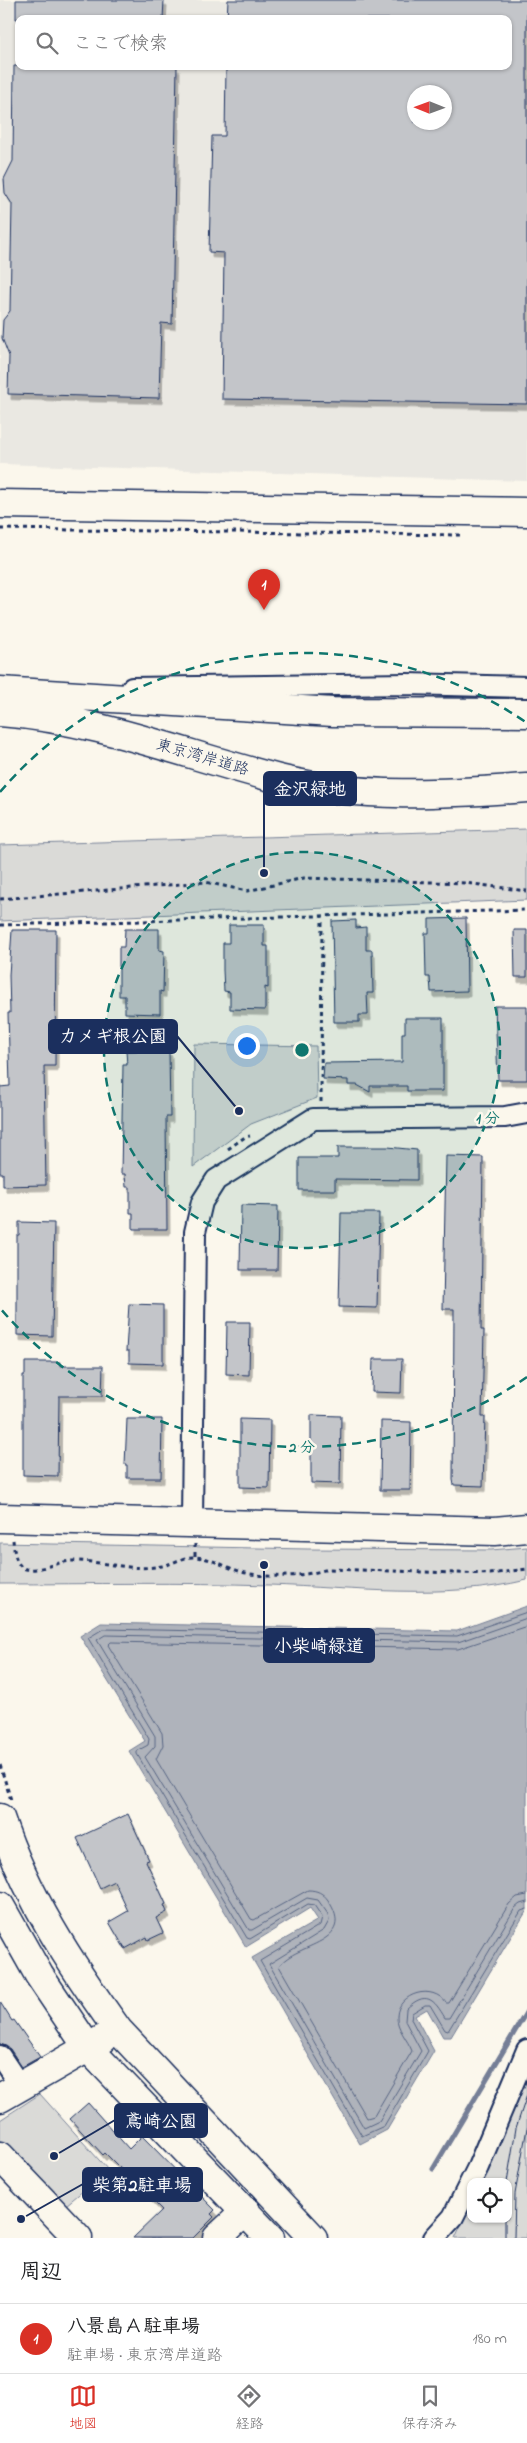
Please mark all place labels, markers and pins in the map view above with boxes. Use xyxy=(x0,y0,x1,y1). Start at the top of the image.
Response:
pin: 1 xyxy=(248,569,280,610)
callout: 金沢緑地 xyxy=(264,772,356,805)
callout: カメギ根公園 xyxy=(49,1020,177,1053)
centre of rings xyxy=(293,1041,311,1059)
callout: 小柴崎緑道 xyxy=(264,1629,374,1662)
callout: 鳶崎公園 xyxy=(115,2104,207,2137)
callout: 柴第2駐車場 xyxy=(83,2168,202,2201)

